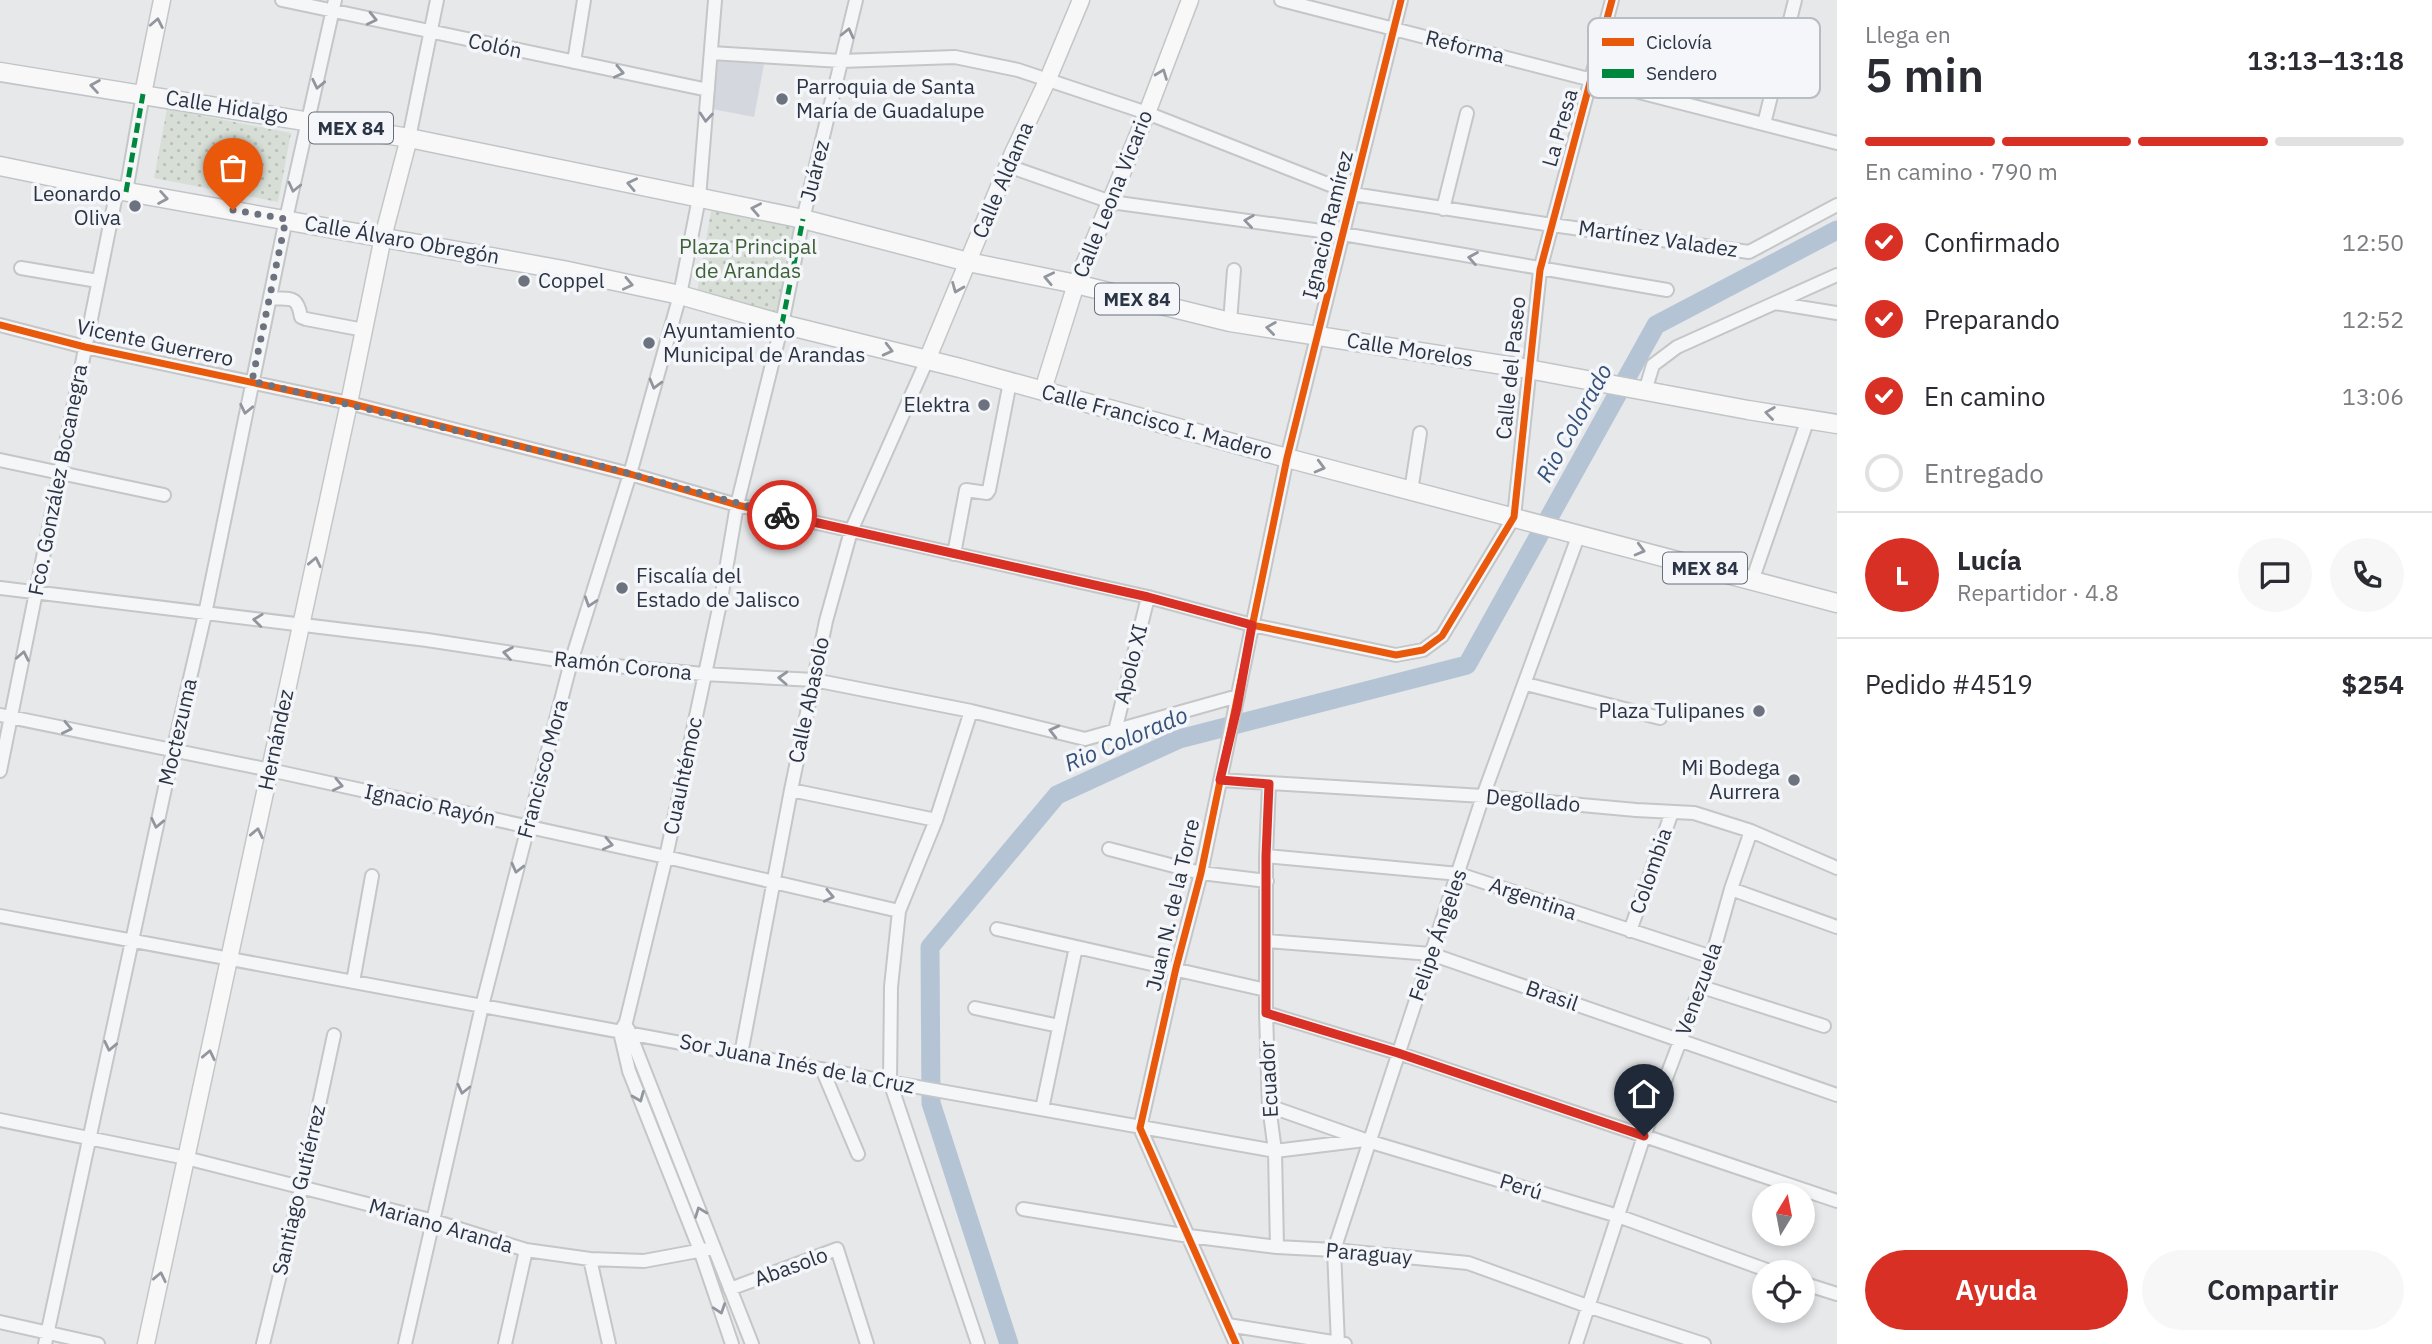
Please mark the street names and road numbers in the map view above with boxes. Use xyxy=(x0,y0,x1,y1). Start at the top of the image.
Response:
street label: Reforma xyxy=(1423,23,1508,69)
street label: Colón xyxy=(466,26,525,64)
street label: Calle Hidalgo xyxy=(164,82,291,130)
street label: La Presa xyxy=(1535,86,1583,170)
street label: Calle Leona Vicario xyxy=(1066,106,1158,282)
road number: MEX 84 xyxy=(309,112,393,144)
street label: Calle Aldama xyxy=(965,117,1039,242)
street label: Juárez xyxy=(793,137,835,205)
street label: Ignacio Ramírez xyxy=(1295,147,1359,302)
street label: Calle Álvaro Obregón xyxy=(302,208,502,270)
street label: Martínez Valadez xyxy=(1577,213,1740,263)
road number: MEX 84 xyxy=(1095,284,1179,314)
street label: Calle del Paseo xyxy=(1489,295,1531,441)
street label: Vicente Guerrero xyxy=(74,312,236,372)
street label: Calle Morelos xyxy=(1345,325,1475,373)
street label: Fco. González Bocanegra xyxy=(21,362,93,598)
street label: Calle Francisco I. Madero xyxy=(1039,377,1276,465)
road number: MEX 84 xyxy=(1663,552,1747,583)
street label: Apolo XI xyxy=(1107,621,1153,706)
street label: Calle Abasolo xyxy=(781,634,835,765)
street label: Ramón Corona xyxy=(553,644,694,686)
street label: Moctezuma xyxy=(151,675,203,788)
street label: Hernández xyxy=(251,687,299,793)
street label: Francisco Mora xyxy=(510,696,574,841)
street label: Cuauhtémoc xyxy=(656,714,708,837)
street label: Ignacio Rayón xyxy=(362,776,498,832)
street label: Degollado xyxy=(1485,782,1582,818)
street label: Juan N. de la Torre xyxy=(1139,816,1205,994)
street label: Colombia xyxy=(1622,824,1678,917)
street label: Felipe Ángeles xyxy=(1401,865,1473,1004)
street label: Argentina xyxy=(1486,870,1581,926)
street label: Venezuela xyxy=(1668,938,1728,1039)
street label: Brasil xyxy=(1522,973,1583,1017)
street label: Sor Juana Inés de la Cruz xyxy=(677,1027,917,1100)
street label: Ecuador xyxy=(1252,1039,1284,1118)
street label: Santiago Gutiérrez xyxy=(265,1102,331,1278)
street label: Perú xyxy=(1496,1166,1546,1206)
street label: Mariano Aranda xyxy=(366,1191,517,1259)
street label: Paraguay xyxy=(1324,1235,1414,1271)
street label: Abasolo xyxy=(750,1240,831,1292)

